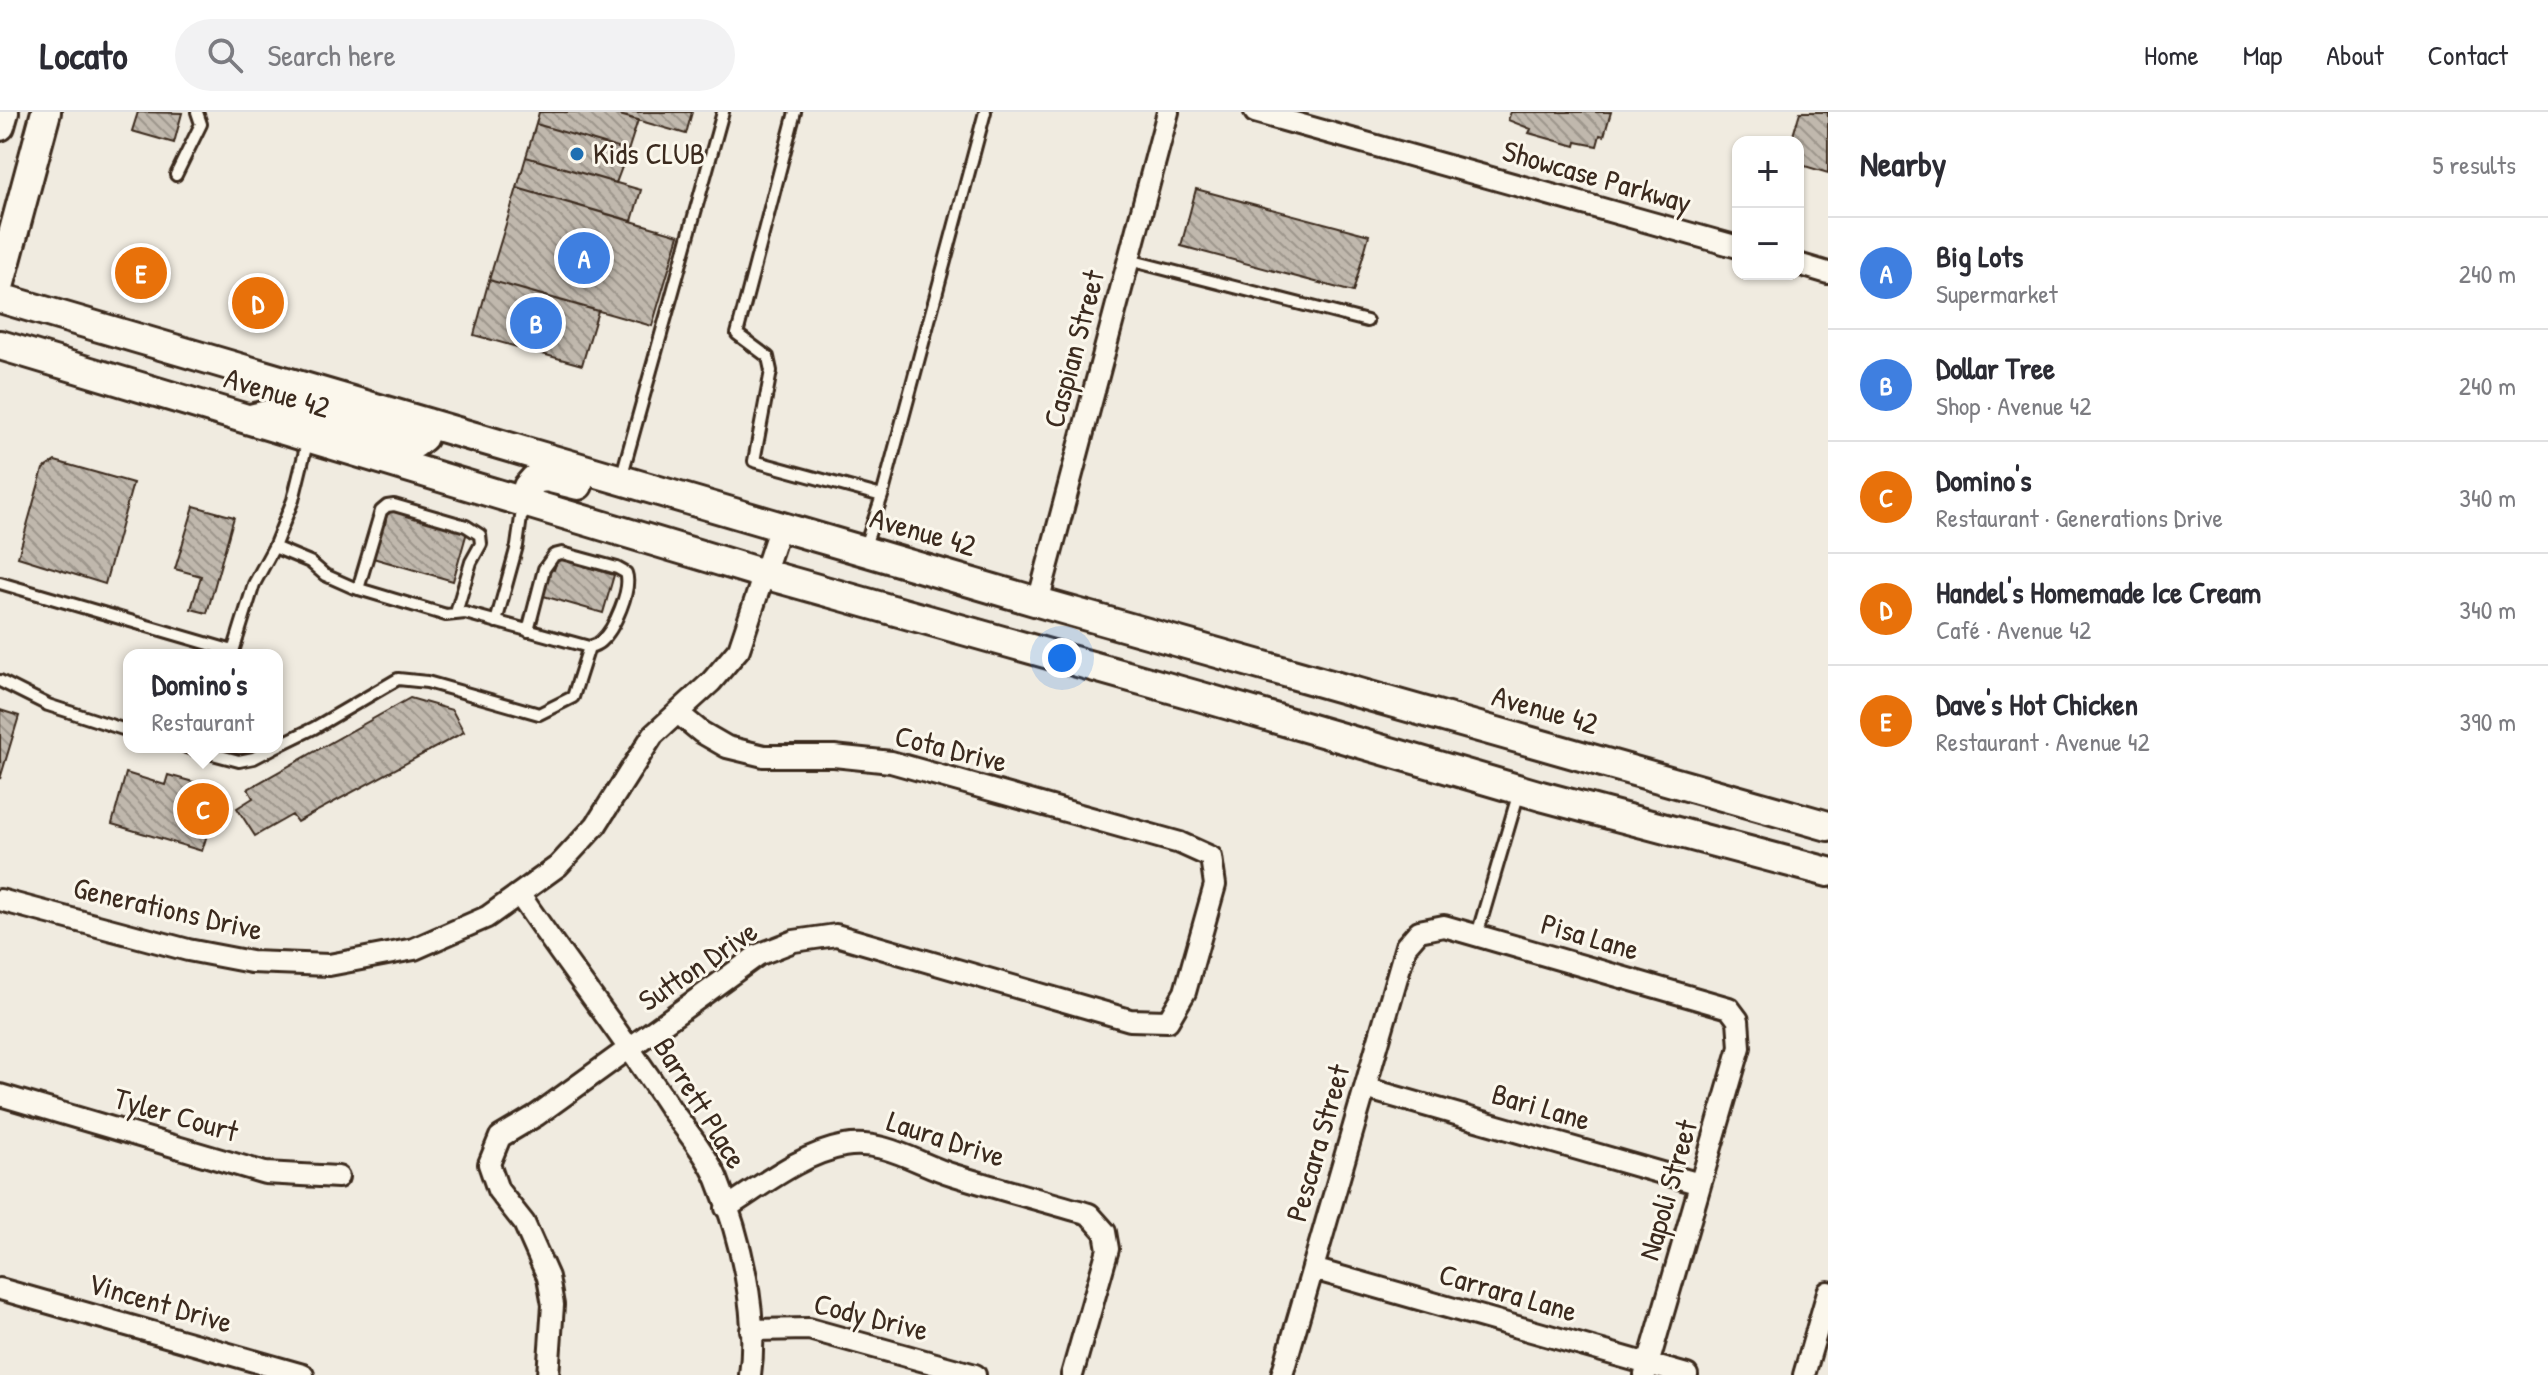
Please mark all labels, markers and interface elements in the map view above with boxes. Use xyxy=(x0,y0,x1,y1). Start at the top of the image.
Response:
search box xyxy=(175,19,735,91)
text: Locato xyxy=(40,29,127,81)
icon: search xyxy=(203,33,247,77)
text: Search here xyxy=(267,35,396,75)
text: Home xyxy=(2144,36,2199,74)
text: Map xyxy=(2243,36,2282,74)
text: About xyxy=(2326,36,2384,74)
text: Contact xyxy=(2428,36,2508,74)
street label: Showcase Parkway xyxy=(1498,130,1696,222)
place label: Kids CLUB xyxy=(593,133,705,173)
map controls xyxy=(1732,136,1804,280)
button: + xyxy=(1732,136,1804,208)
text: Nearby xyxy=(1860,141,1946,187)
marker: Kids CLUB xyxy=(568,145,586,163)
text: 5 results xyxy=(2432,147,2516,182)
button: − xyxy=(1732,208,1804,280)
pin: A xyxy=(558,228,610,288)
text: Big Lots xyxy=(1936,236,2023,276)
pin: E xyxy=(115,243,167,303)
text: A xyxy=(1880,256,1892,291)
text: 240 m xyxy=(2459,256,2516,291)
street label: Caspian Street xyxy=(1033,265,1113,432)
pin: D xyxy=(232,273,284,333)
text: Supermarket xyxy=(1936,276,2058,311)
pin: B xyxy=(510,293,562,353)
text: Dollar Tree xyxy=(1936,348,2055,388)
street label: Avenue 42 xyxy=(220,357,335,427)
text: B xyxy=(1879,368,1893,403)
text: 240 m xyxy=(2459,368,2516,403)
text: Shop · Avenue 42 xyxy=(1936,388,2091,423)
text: Domino's xyxy=(1936,460,2032,500)
text: C xyxy=(1879,480,1893,515)
text: 340 m xyxy=(2459,480,2516,515)
street label: Avenue 42 xyxy=(866,497,981,565)
text: Restaurant · Generations Drive xyxy=(1936,500,2223,535)
text: Handel's Homemade Ice Cream xyxy=(1936,572,2261,612)
text: D xyxy=(1880,592,1892,627)
text: 340 m xyxy=(2459,592,2516,627)
text: Café · Avenue 42 xyxy=(1936,612,2091,647)
your location xyxy=(1042,638,1082,678)
popup xyxy=(123,649,283,753)
text: Domino's xyxy=(152,664,247,704)
street label: Avenue 42 xyxy=(1488,675,1603,743)
text: Dave's Hot Chicken xyxy=(1936,684,2138,724)
text: Restaurant xyxy=(152,704,254,739)
text: E xyxy=(1880,704,1892,739)
text: 390 m xyxy=(2460,704,2516,739)
street label: Cota Drive xyxy=(891,715,1011,781)
text: Restaurant · Avenue 42 xyxy=(1936,724,2150,759)
pin: C xyxy=(177,779,229,839)
street label: Generations Drive xyxy=(70,867,267,949)
street label: Pisa Lane xyxy=(1537,903,1644,969)
street label: Sutton Drive xyxy=(630,911,765,1020)
street label: Barrett Place xyxy=(645,1029,757,1176)
street label: Pescara Street xyxy=(1276,1059,1359,1226)
street label: Bari Lane xyxy=(1487,1073,1595,1139)
street label: Tyler Court xyxy=(109,1077,244,1151)
street label: Laura Drive xyxy=(882,1100,1010,1176)
street label: Napoli Street xyxy=(1628,1114,1706,1264)
street label: Carrara Lane xyxy=(1435,1253,1582,1331)
street label: Vincent Drive xyxy=(84,1262,237,1342)
street label: Cody Drive xyxy=(810,1283,933,1350)

